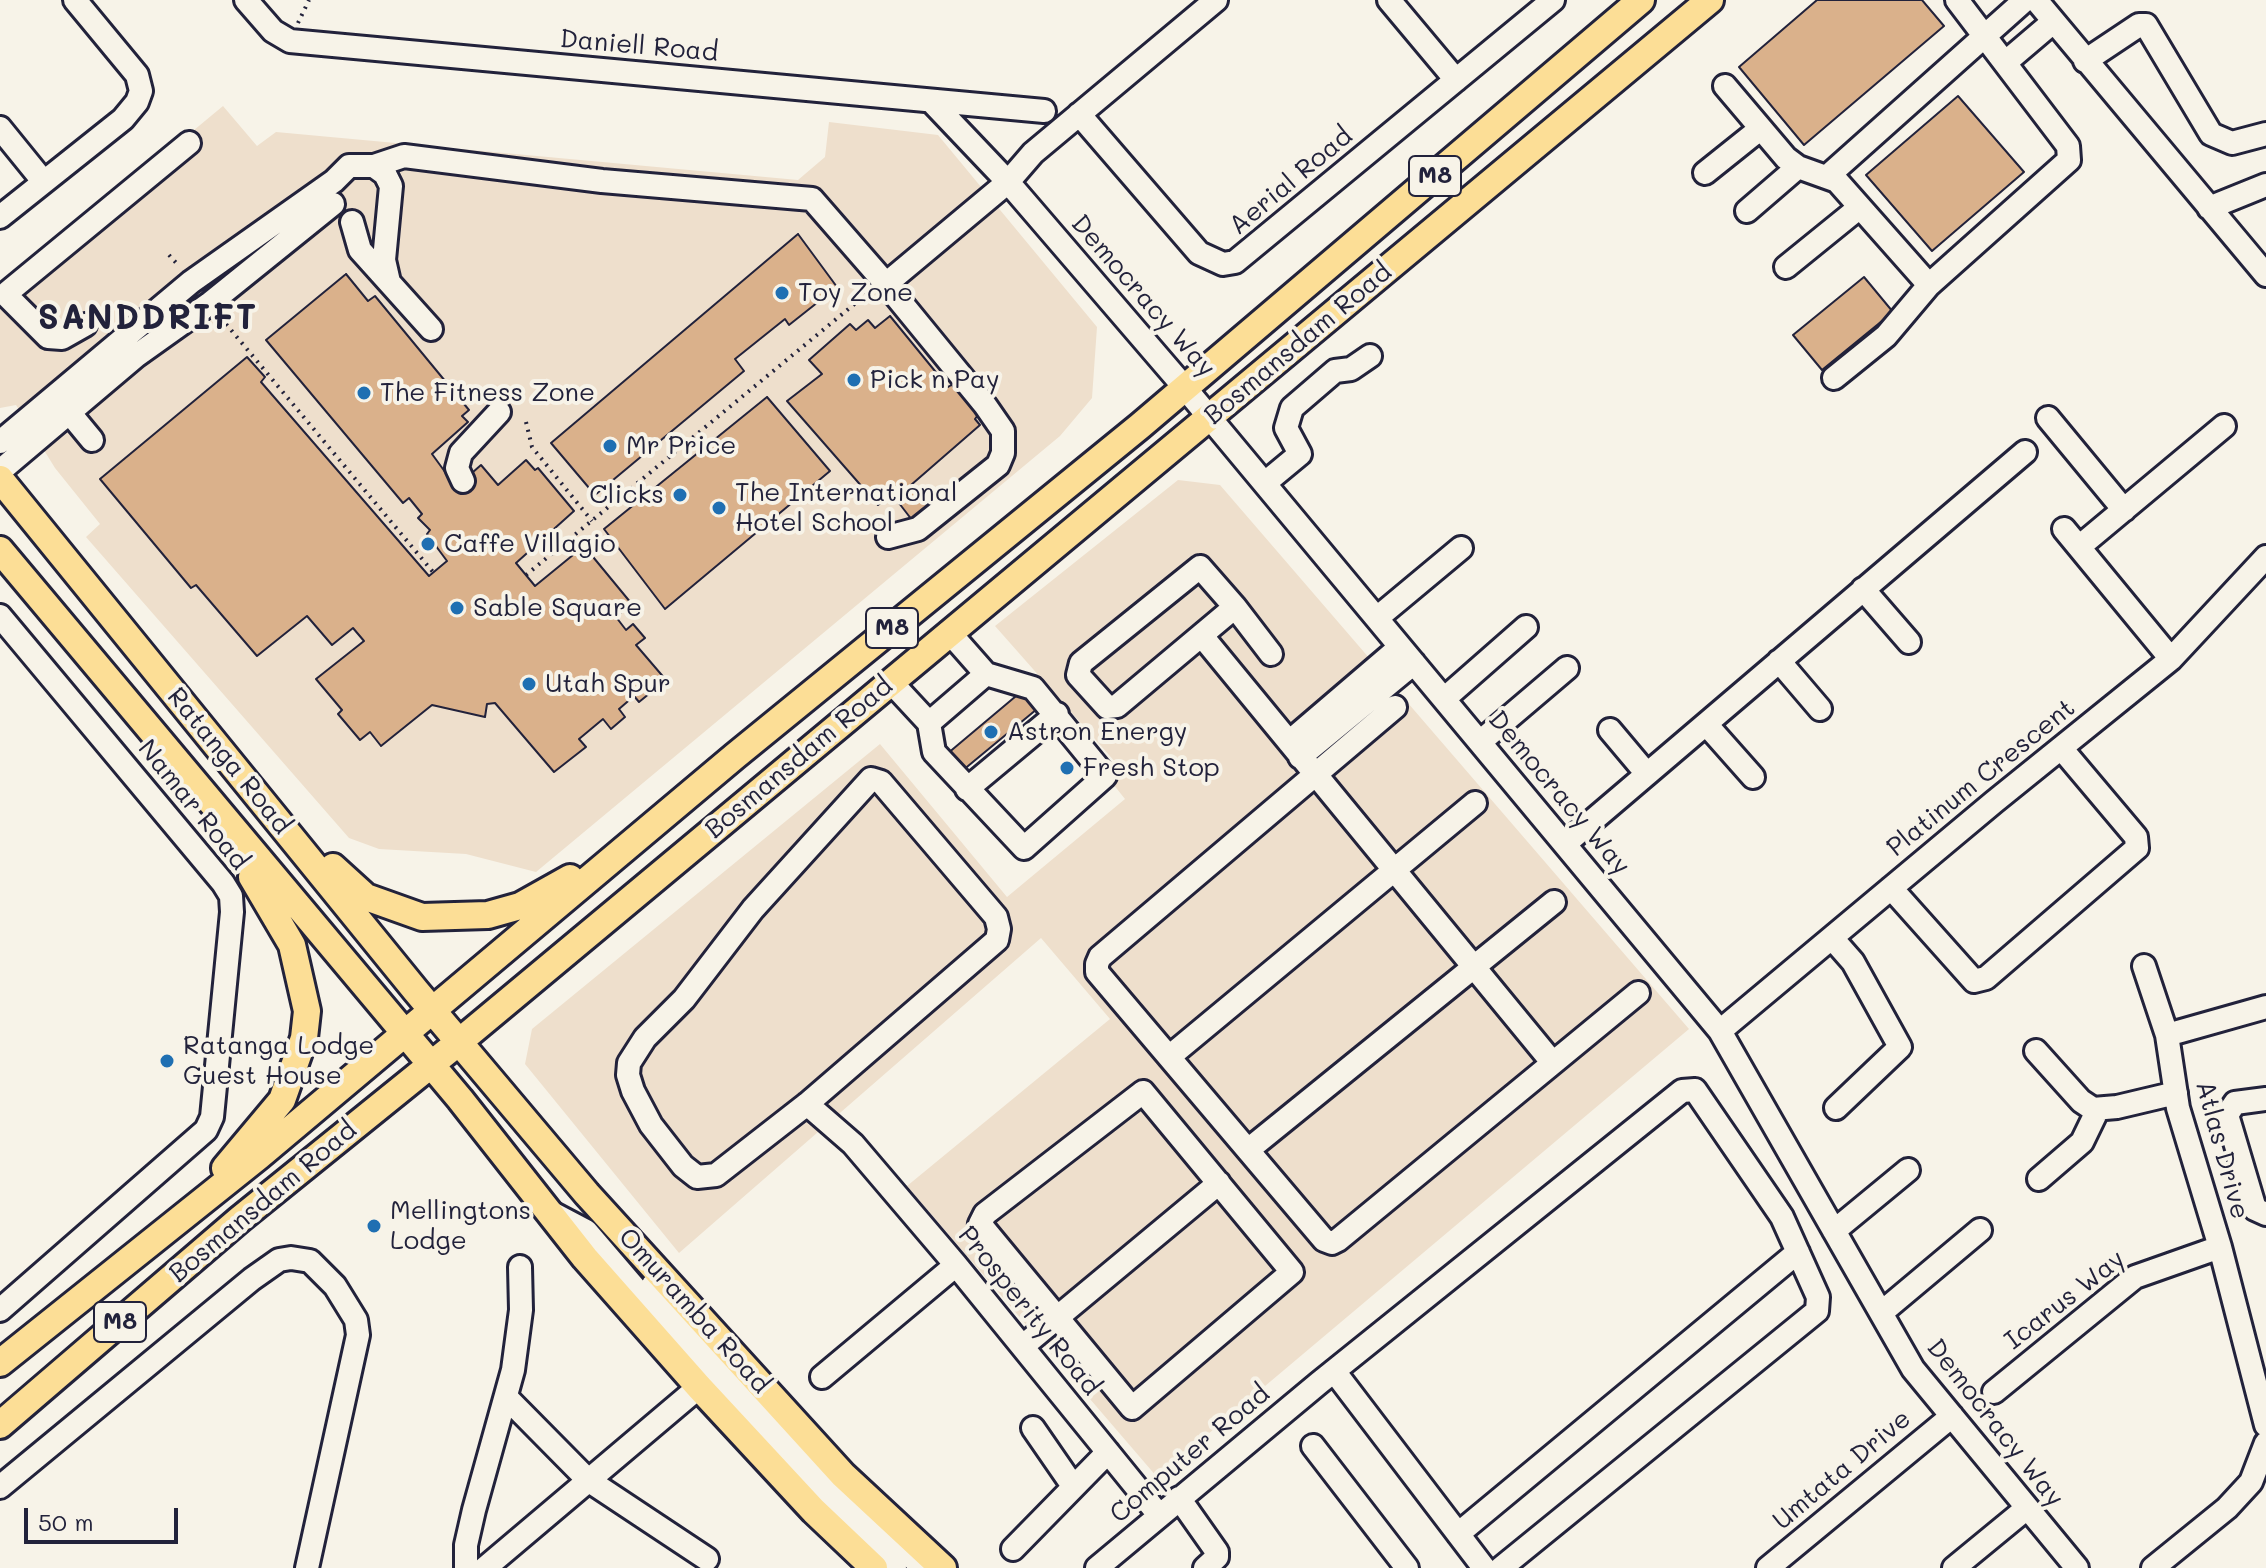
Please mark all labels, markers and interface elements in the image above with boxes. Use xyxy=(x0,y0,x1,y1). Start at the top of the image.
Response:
street label: Daniell Road xyxy=(559,24,719,68)
street label: Aerial Road xyxy=(1223,121,1359,241)
road number: M8 xyxy=(1409,156,1461,196)
street label: Democracy Way xyxy=(1064,209,1222,383)
street label: Bosmansdam Road xyxy=(1198,257,1398,431)
place label: Toy Zone xyxy=(798,277,913,309)
marker: Toy Zone xyxy=(773,284,791,302)
district label: SANDDRIFT xyxy=(38,299,258,339)
place label: Pick n Pay xyxy=(870,364,1000,396)
marker: Pick n Pay xyxy=(845,371,863,389)
place label: The Fitness Zone xyxy=(380,377,595,409)
marker: The Fitness Zone xyxy=(355,384,373,402)
place label: Mr Price xyxy=(626,430,736,462)
marker: Mr Price xyxy=(601,437,619,455)
place label: The International Hotel School xyxy=(735,477,957,538)
place label: Clicks xyxy=(589,479,664,511)
marker: Clicks xyxy=(671,486,689,504)
marker: The International Hotel School xyxy=(710,499,728,517)
place label: Caffe Villagio xyxy=(444,528,616,560)
marker: Caffe Villagio xyxy=(419,535,437,553)
place label: Sable Square xyxy=(473,592,642,624)
marker: Sable Square xyxy=(448,599,466,617)
road number: M8 xyxy=(866,608,918,648)
place label: Utah Spur xyxy=(545,668,671,700)
street label: Bosmansdam Road xyxy=(699,671,899,845)
marker: Utah Spur xyxy=(520,675,538,693)
street label: Ratanga Road xyxy=(160,682,298,840)
street label: Platinum Crescent xyxy=(1881,692,2081,864)
street label: Democracy Way xyxy=(1481,705,1637,881)
place label: Astron Energy xyxy=(1007,716,1187,748)
marker: Astron Energy xyxy=(982,723,1000,741)
street label: Namar Road xyxy=(131,734,255,876)
place label: Fresh Stop xyxy=(1083,752,1220,784)
marker: Fresh Stop xyxy=(1058,759,1076,777)
place label: Ratanga Lodge Guest House xyxy=(183,1030,374,1092)
marker: Ratanga Lodge Guest House xyxy=(158,1052,176,1070)
street label: Atlas Drive xyxy=(2189,1077,2255,1223)
street label: Bosmansdam Road xyxy=(163,1115,363,1289)
place label: Mellingtons Lodge xyxy=(390,1195,531,1256)
marker: Mellingtons Lodge xyxy=(365,1217,383,1235)
street label: Prosperity Road xyxy=(951,1220,1107,1402)
street label: Omuramba Road xyxy=(612,1222,776,1400)
street label: Icarus Way xyxy=(1999,1243,2131,1357)
road number: M8 xyxy=(94,1302,146,1342)
street label: Democracy Way xyxy=(1920,1333,2070,1513)
street label: Computer Road xyxy=(1104,1378,1276,1530)
street label: Umtata Drive xyxy=(1767,1403,1917,1537)
scale bar xyxy=(28,1492,182,1542)
text: 50 m xyxy=(38,1506,94,1537)

